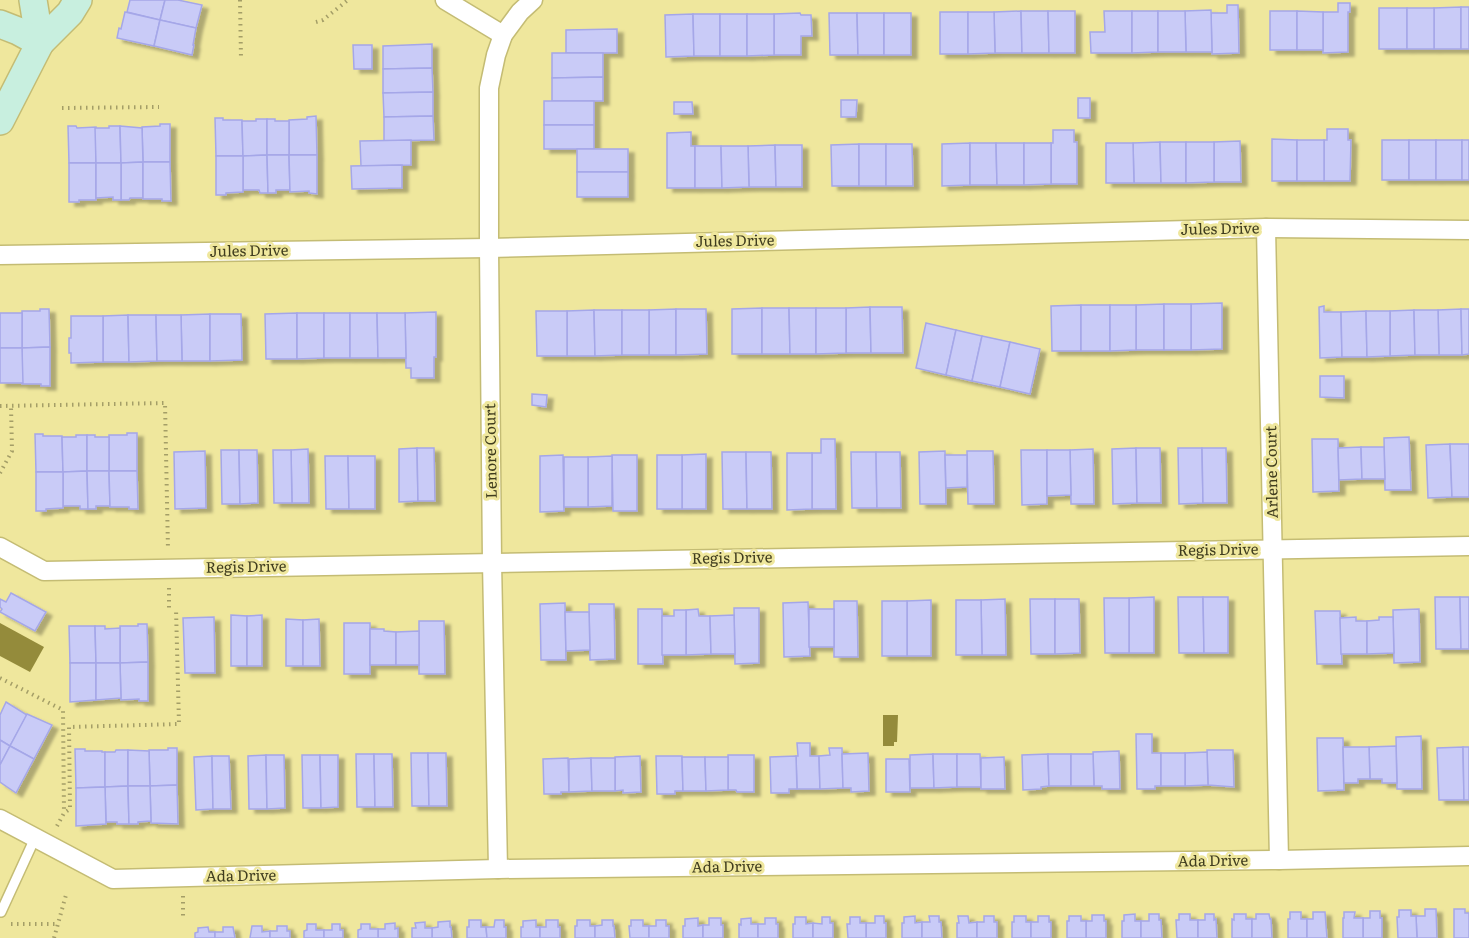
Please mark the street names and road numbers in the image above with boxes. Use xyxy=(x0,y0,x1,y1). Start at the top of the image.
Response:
street label: Jules Drive xyxy=(1180,215,1260,240)
street label: Jules Drive xyxy=(695,227,775,252)
street label: Jules Drive xyxy=(209,237,289,262)
street label: Lenore Court xyxy=(477,403,502,499)
street label: Arlene Court xyxy=(1258,426,1283,518)
street label: Regis Drive xyxy=(1177,536,1259,561)
street label: Regis Drive xyxy=(691,544,773,569)
street label: Regis Drive xyxy=(205,553,287,578)
street label: Ada Drive xyxy=(1177,847,1249,872)
street label: Ada Drive xyxy=(691,853,763,878)
street label: Ada Drive xyxy=(205,862,277,887)

